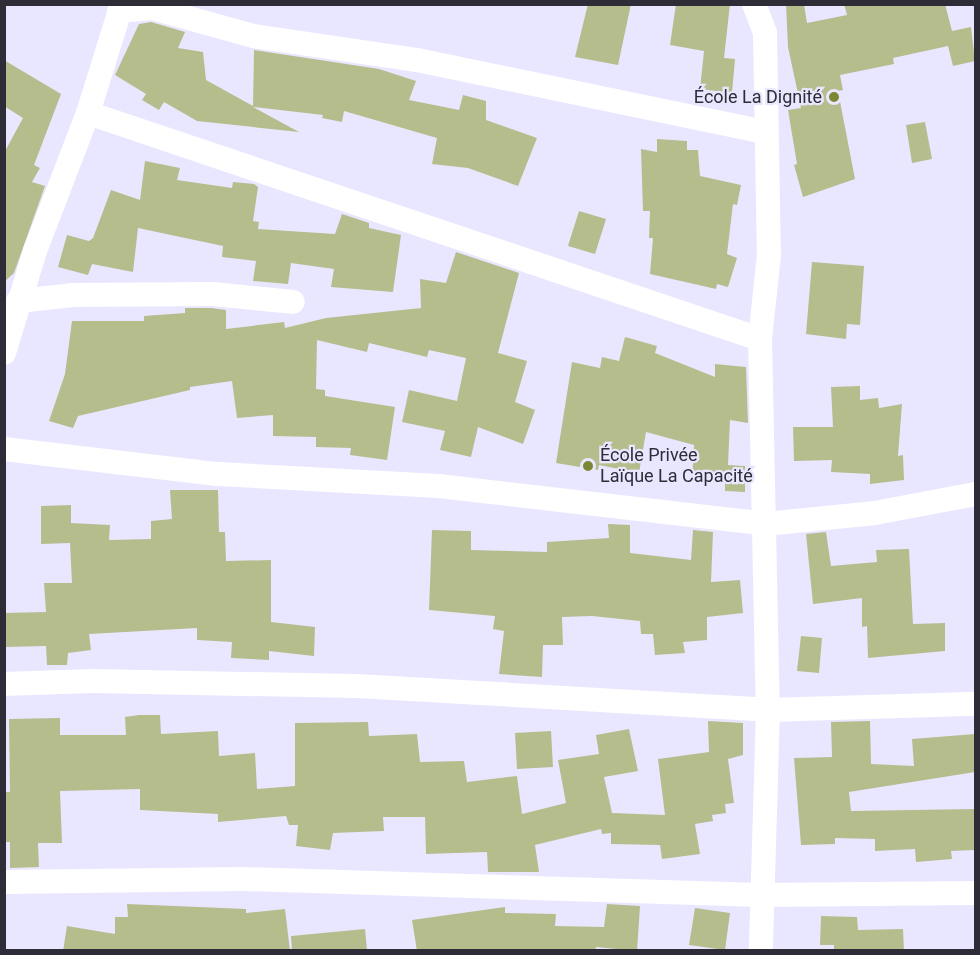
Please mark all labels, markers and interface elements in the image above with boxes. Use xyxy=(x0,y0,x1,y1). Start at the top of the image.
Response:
place label: École La Dignité xyxy=(694,86,822,108)
marker: École La Dignité xyxy=(827,90,841,104)
place label: École Privée Laïque La Capacité xyxy=(600,445,753,488)
marker: École Privée Laïque La Capacité xyxy=(581,459,595,473)

